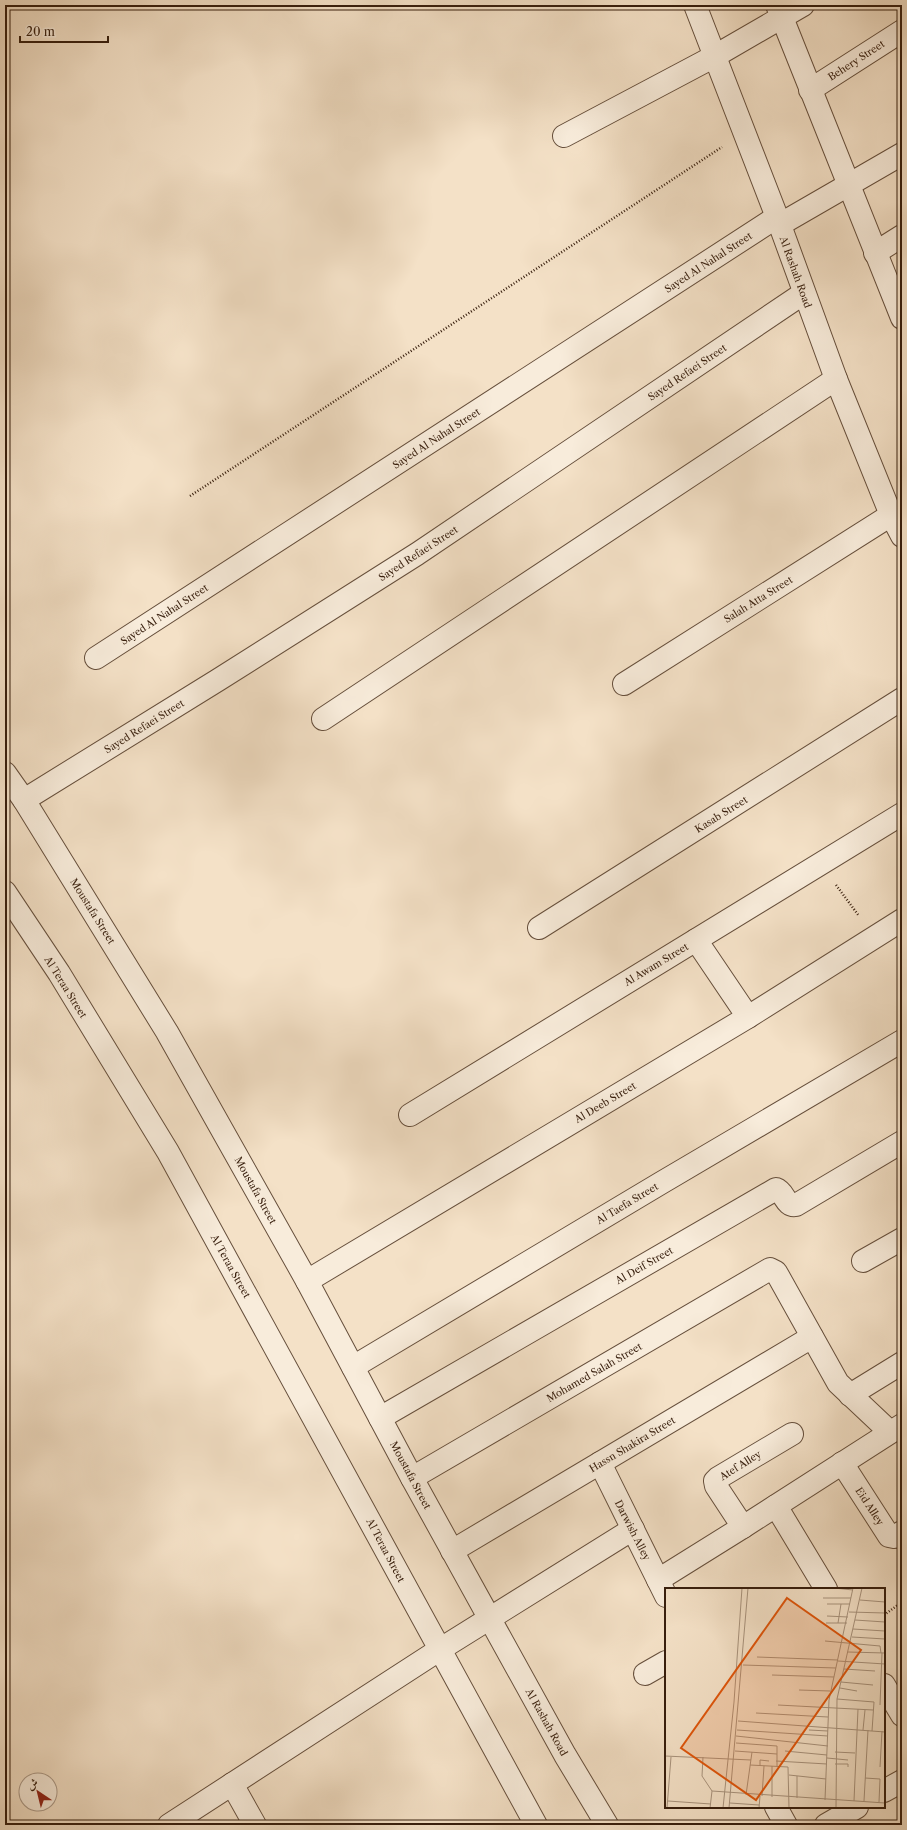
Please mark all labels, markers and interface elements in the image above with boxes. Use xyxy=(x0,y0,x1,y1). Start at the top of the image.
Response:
scale bar xyxy=(20,18,108,44)
text: 20 m xyxy=(26,24,55,39)
street label: Behery Street xyxy=(826,37,887,84)
street label: Sayed Al Nahal Street xyxy=(662,229,755,296)
street label: Al Rashah Road xyxy=(776,234,814,310)
street label: Sayed Refaei Street xyxy=(646,341,729,404)
street label: Sayed Al Nahal Street xyxy=(390,405,483,472)
street label: Sayed Refaei Street xyxy=(376,523,461,584)
street label: Salah Atta Street xyxy=(722,573,795,626)
street label: Sayed Al Nahal Street xyxy=(118,581,211,648)
street label: Sayed Refaei Street xyxy=(102,696,187,756)
street label: Kasab Street xyxy=(692,793,750,836)
street label: Moustafa Street xyxy=(67,876,118,947)
street label: Al Awam Street xyxy=(621,940,691,989)
street label: Al Teraa Street xyxy=(41,953,90,1021)
street label: Al Deeb Street xyxy=(571,1079,639,1126)
street label: Moustafa Street xyxy=(232,1154,280,1227)
street label: Al Taefa Street xyxy=(593,1180,661,1228)
street label: Al Teraa Street xyxy=(207,1231,254,1301)
street label: Al Deif Street xyxy=(612,1243,676,1288)
street label: Mohamed Salah Street xyxy=(544,1340,645,1405)
street label: Hassn Shakira Street xyxy=(587,1413,678,1475)
street label: Moustafa Street xyxy=(387,1439,434,1512)
street label: Atef Alley xyxy=(716,1447,764,1484)
street label: Eid Alley xyxy=(853,1485,887,1528)
street label: Darwish Alley xyxy=(612,1498,654,1563)
street label: Al Teraa Street xyxy=(363,1515,408,1585)
inset map xyxy=(665,1588,885,1808)
street label: Al Rashah Road xyxy=(522,1685,570,1758)
north arrow xyxy=(18,1772,58,1812)
text: ش xyxy=(24,1775,41,1793)

